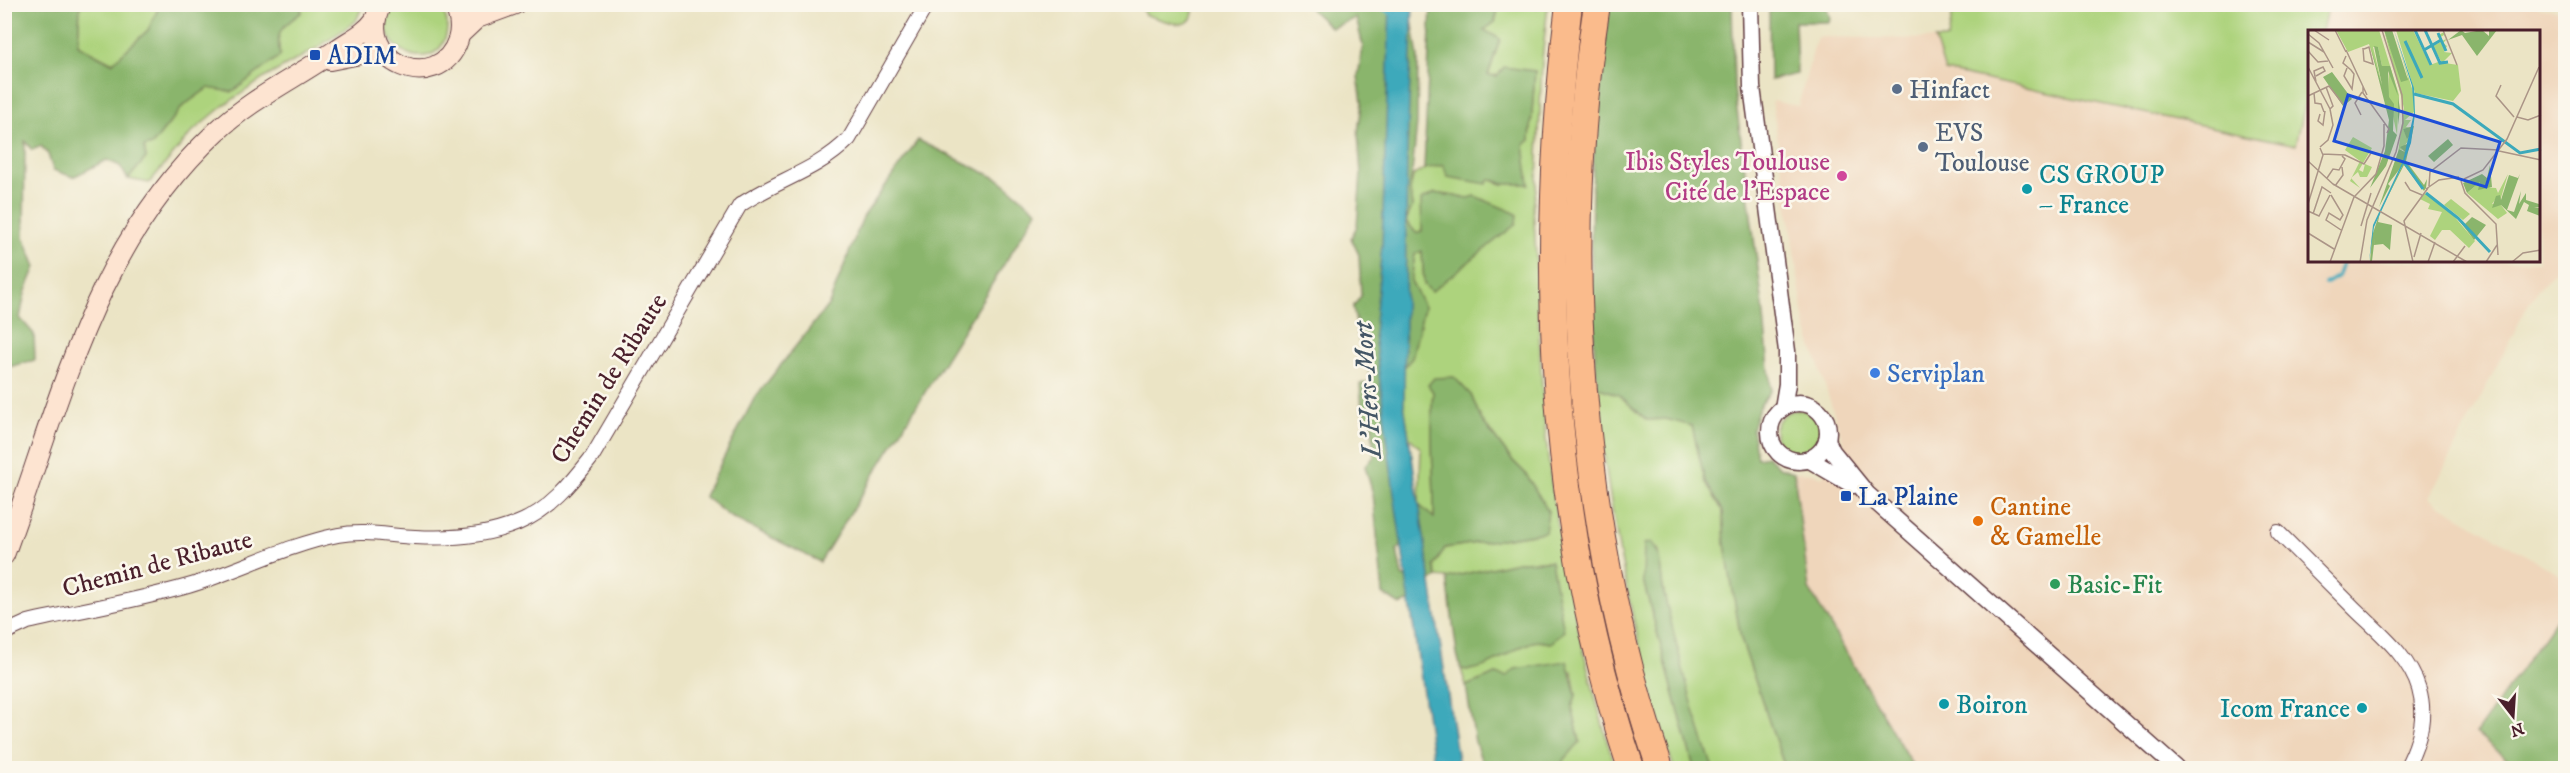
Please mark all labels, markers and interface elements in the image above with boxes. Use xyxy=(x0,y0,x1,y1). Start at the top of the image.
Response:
inset map xyxy=(2308,30,2540,262)
place label: ADIM xyxy=(327,40,397,73)
marker: ADIM xyxy=(308,48,322,62)
place label: Hinfact xyxy=(1909,74,1990,107)
marker: Hinfact xyxy=(1890,82,1904,96)
place label: EVS Toulouse xyxy=(1935,117,2030,180)
marker: EVS Toulouse xyxy=(1916,140,1930,154)
place label: Ibis Styles Toulouse Cité de l'Espace xyxy=(1625,146,1830,209)
place label: CS GROUP – France xyxy=(2039,159,2164,222)
marker: Ibis Styles Toulouse Cité de l'Espace xyxy=(1835,169,1849,183)
marker: CS GROUP – France xyxy=(2020,182,2034,196)
street label: Chemin de Ribaute xyxy=(544,287,675,470)
water label: L'Hers-Mort xyxy=(1346,319,1390,461)
place label: Serviplan xyxy=(1887,358,1985,391)
marker: Serviplan xyxy=(1868,366,1882,380)
place label: La Plaine xyxy=(1858,481,1958,514)
marker: La Plaine xyxy=(1839,489,1853,503)
place label: Cantine & Gamelle xyxy=(1990,491,2101,554)
marker: Cantine & Gamelle xyxy=(1971,514,1985,528)
street label: Chemin de Ribaute xyxy=(59,523,256,606)
place label: Basic-Fit xyxy=(2067,569,2163,602)
marker: Basic-Fit xyxy=(2048,577,2062,591)
north arrow xyxy=(2483,686,2543,746)
place label: Boiron xyxy=(1956,689,2028,722)
place label: Icom France xyxy=(2220,693,2350,726)
marker: Boiron xyxy=(1937,697,1951,711)
marker: Icom France xyxy=(2355,701,2369,715)
text: N xyxy=(2508,718,2526,741)

